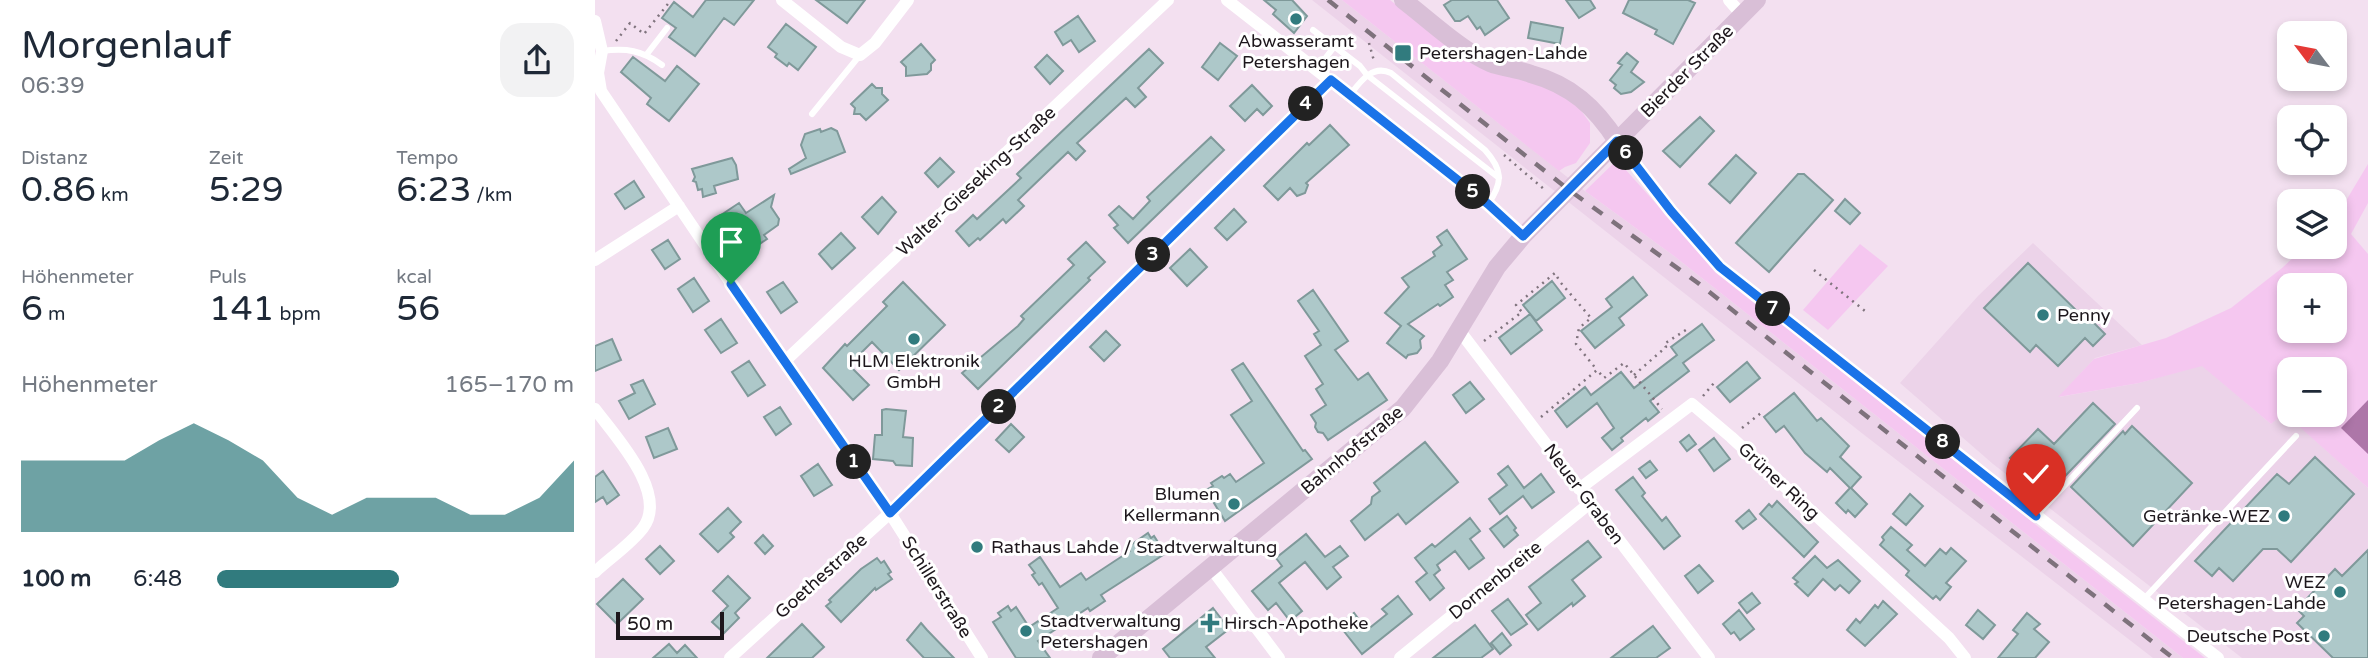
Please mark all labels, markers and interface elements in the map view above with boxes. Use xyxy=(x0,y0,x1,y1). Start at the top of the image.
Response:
marker: Abwasseramt Petershagen xyxy=(1288,11,1304,27)
street label: Bierder Straße xyxy=(1636,20,1738,122)
north arrow xyxy=(2277,21,2347,91)
map controls xyxy=(2277,21,2347,427)
text: Morgenlauf xyxy=(21,23,231,69)
button: share xyxy=(500,23,574,97)
place label: Abwasseramt Petershagen xyxy=(1238,30,1354,73)
place label: Petershagen-Lahde xyxy=(1419,42,1587,64)
marker: Petershagen-Lahde xyxy=(1393,43,1413,63)
text: 06:39 xyxy=(21,72,85,100)
pin: 4 xyxy=(1289,86,1323,122)
text: 4 xyxy=(1300,92,1311,114)
street label: Walter-Gieseking-Straße xyxy=(892,101,1060,261)
button: locate xyxy=(2277,105,2347,175)
pin: 6 xyxy=(1609,136,1643,170)
text: 6 xyxy=(1620,141,1631,163)
text: Distanz xyxy=(21,147,88,169)
text: Zeit xyxy=(209,147,244,169)
text: Tempo xyxy=(396,147,458,169)
text: 0.86 xyxy=(21,169,96,211)
text: 5:29 xyxy=(209,169,284,211)
text: 6:23 xyxy=(396,169,471,211)
pin: 5 xyxy=(1455,174,1491,210)
text: 5 xyxy=(1467,180,1478,202)
text: km xyxy=(96,184,129,206)
text: /km xyxy=(471,184,513,206)
button: layers xyxy=(2277,189,2347,259)
pin xyxy=(701,212,761,284)
icon: arrive xyxy=(712,223,750,261)
pin: 3 xyxy=(1135,238,1171,272)
text: 3 xyxy=(1147,243,1158,265)
text: Höhenmeter xyxy=(21,266,134,288)
text: Puls xyxy=(209,266,247,288)
text: kcal xyxy=(396,266,432,288)
button: + xyxy=(2277,273,2347,343)
text: 6 xyxy=(21,288,43,330)
text: 141 xyxy=(209,288,275,330)
text: 56 xyxy=(396,288,440,330)
pin: 7 xyxy=(1755,292,1791,326)
text: 7 xyxy=(1767,297,1778,319)
text: m xyxy=(43,303,65,325)
text: bpm xyxy=(275,303,321,325)
place label: Penny xyxy=(2057,304,2111,326)
marker: Penny xyxy=(2035,307,2051,323)
marker: HLM Elektronik GmbH xyxy=(906,331,922,347)
place label: HLM Elektronik GmbH xyxy=(848,350,980,393)
button: − xyxy=(2277,357,2347,427)
text: Höhenmeter xyxy=(21,371,158,399)
text: 165–170 m xyxy=(445,371,574,399)
pin: 2 xyxy=(981,390,1017,424)
text: 2 xyxy=(993,395,1004,417)
street label: Bahnhofstraße xyxy=(1296,401,1408,499)
pin: 8 xyxy=(1925,424,1961,460)
text: 8 xyxy=(1937,430,1948,452)
street label: Grüner Ring xyxy=(1734,438,1824,524)
street label: Neuer Graben xyxy=(1539,439,1629,549)
pin: 1 xyxy=(837,444,871,480)
pin xyxy=(2006,444,2066,516)
text: 1 xyxy=(848,450,859,472)
icon: check xyxy=(2017,455,2055,493)
place label: Blumen Kellermann xyxy=(1123,483,1220,526)
marker: Blumen Kellermann xyxy=(1226,496,1242,512)
place label: Getränke-WEZ xyxy=(2143,505,2270,527)
marker: Getränke-WEZ xyxy=(2276,508,2292,524)
street label: Goethestraße xyxy=(770,529,872,623)
street label: Schillerstraße xyxy=(897,532,977,642)
place label: Rathaus Lahde / Stadtverwaltung xyxy=(991,536,1277,558)
street label: Dornenbreite xyxy=(1444,536,1546,624)
marker: Rathaus Lahde / Stadtverwaltung xyxy=(969,539,985,555)
text: 100 m xyxy=(21,565,91,593)
text: 6:48 xyxy=(133,565,182,593)
place label: WEZ Petershagen-Lahde xyxy=(2158,571,2326,614)
marker: WEZ Petershagen-Lahde xyxy=(2332,584,2348,600)
scale bar xyxy=(616,609,725,641)
place label: Stadtverwaltung Petershagen xyxy=(1040,610,1181,653)
place label: Hirsch-Apotheke xyxy=(1224,612,1369,634)
text: 50 m xyxy=(627,613,673,635)
marker: Hirsch-Apotheke xyxy=(1202,615,1218,631)
marker: Stadtverwaltung Petershagen xyxy=(1018,623,1034,639)
place label: Deutsche Post xyxy=(2187,625,2310,647)
marker: Deutsche Post xyxy=(2316,628,2332,644)

